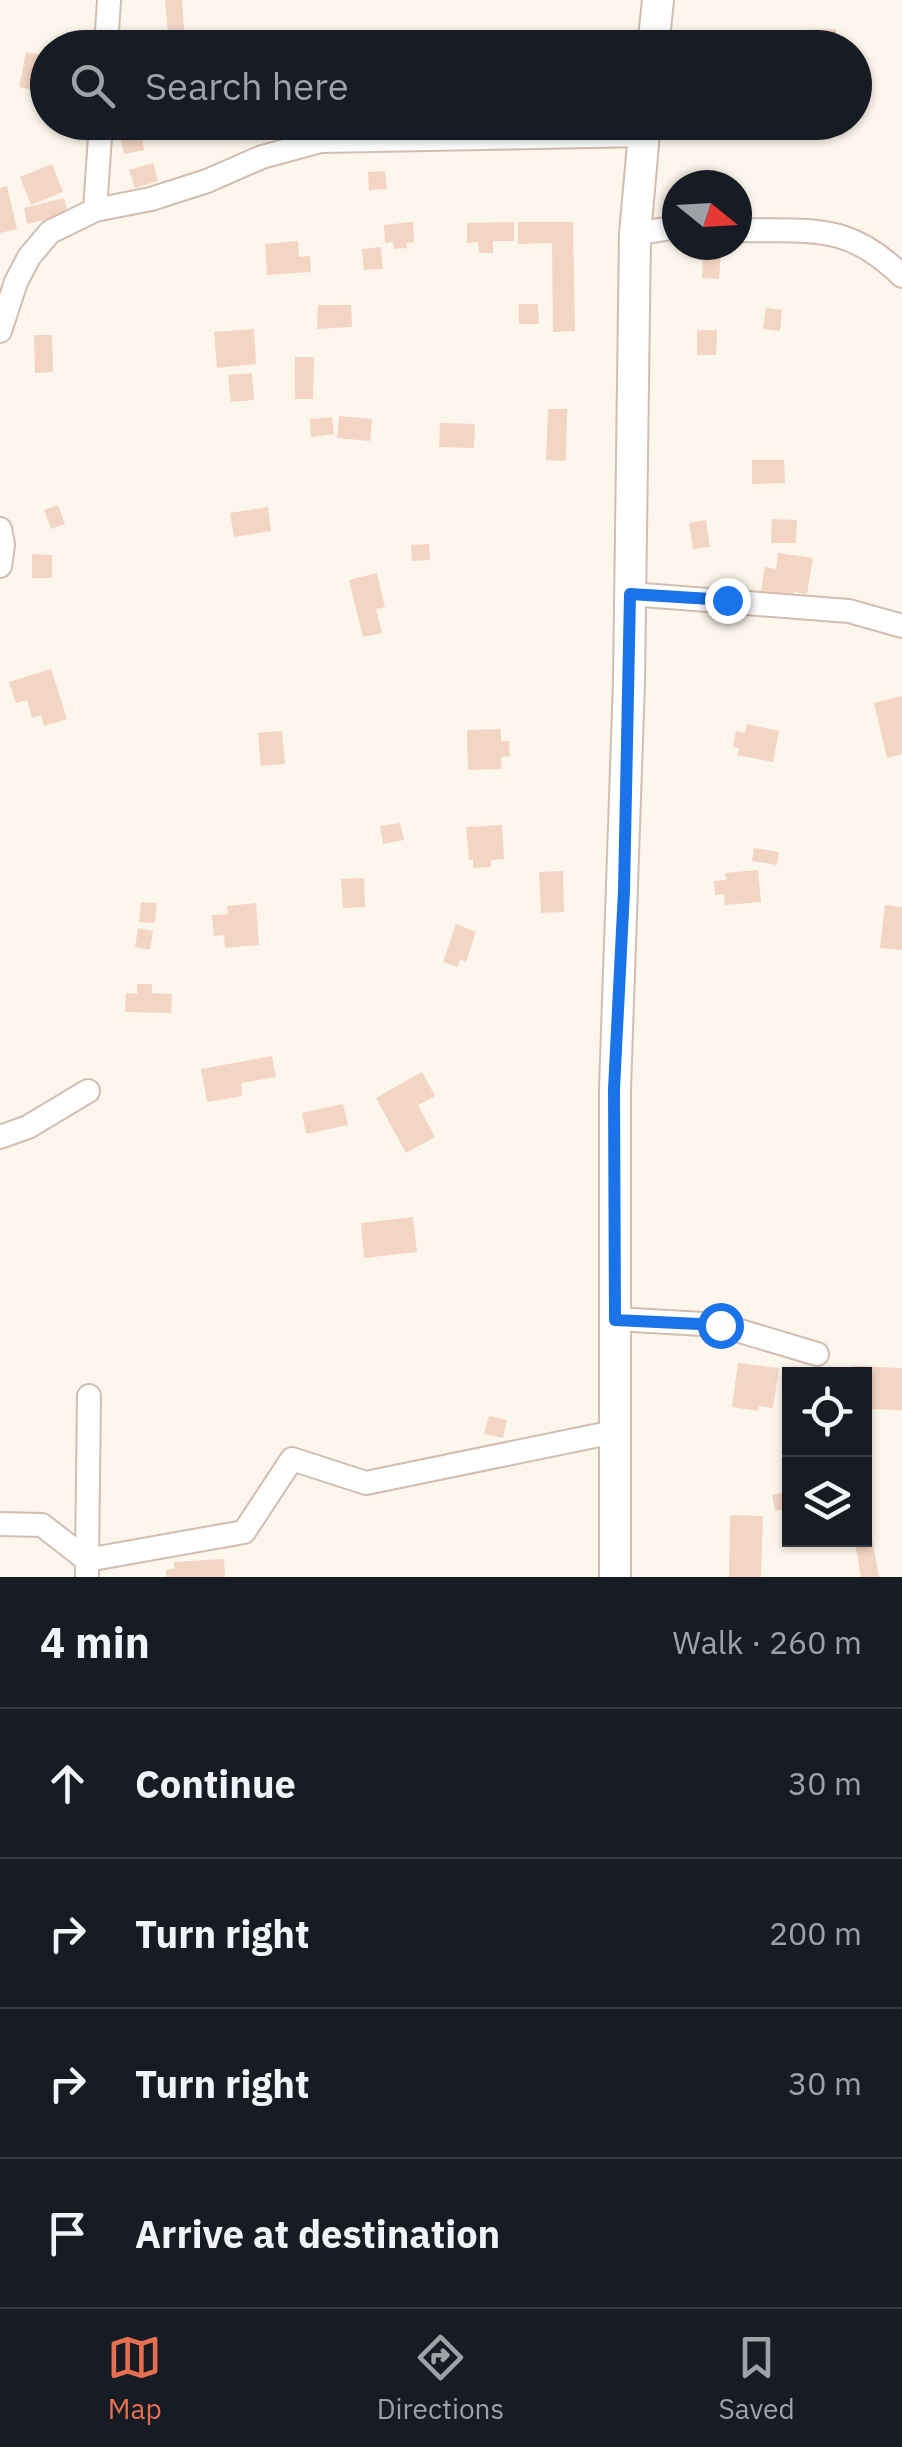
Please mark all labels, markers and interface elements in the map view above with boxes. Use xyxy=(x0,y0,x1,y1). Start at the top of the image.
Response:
search box xyxy=(30,30,872,140)
icon: search xyxy=(65,58,120,113)
text: Search here xyxy=(145,61,349,110)
north arrow xyxy=(662,170,752,260)
route end xyxy=(705,578,751,624)
route start xyxy=(698,1303,744,1349)
map controls xyxy=(782,1367,872,1547)
button: locate xyxy=(782,1367,872,1457)
button: layers xyxy=(782,1457,872,1547)
text: 4 min xyxy=(40,1615,150,1670)
text: Walk · 260 m xyxy=(673,1621,862,1663)
icon: ahead xyxy=(40,1756,95,1811)
text: Continue xyxy=(135,1759,296,1808)
text: 30 m xyxy=(788,1762,862,1804)
icon: right xyxy=(40,1906,95,1961)
text: Turn right xyxy=(135,1909,310,1958)
text: 200 m xyxy=(769,1912,862,1954)
icon: right xyxy=(40,2056,95,2111)
text: Turn right xyxy=(135,2059,310,2108)
text: 30 m xyxy=(788,2062,862,2104)
icon: arrive xyxy=(40,2206,95,2261)
text: Arrive at destination xyxy=(135,2209,500,2258)
tab: Map xyxy=(107,2330,162,2427)
tab: Directions xyxy=(377,2330,504,2427)
tab: Saved xyxy=(719,2330,795,2427)

